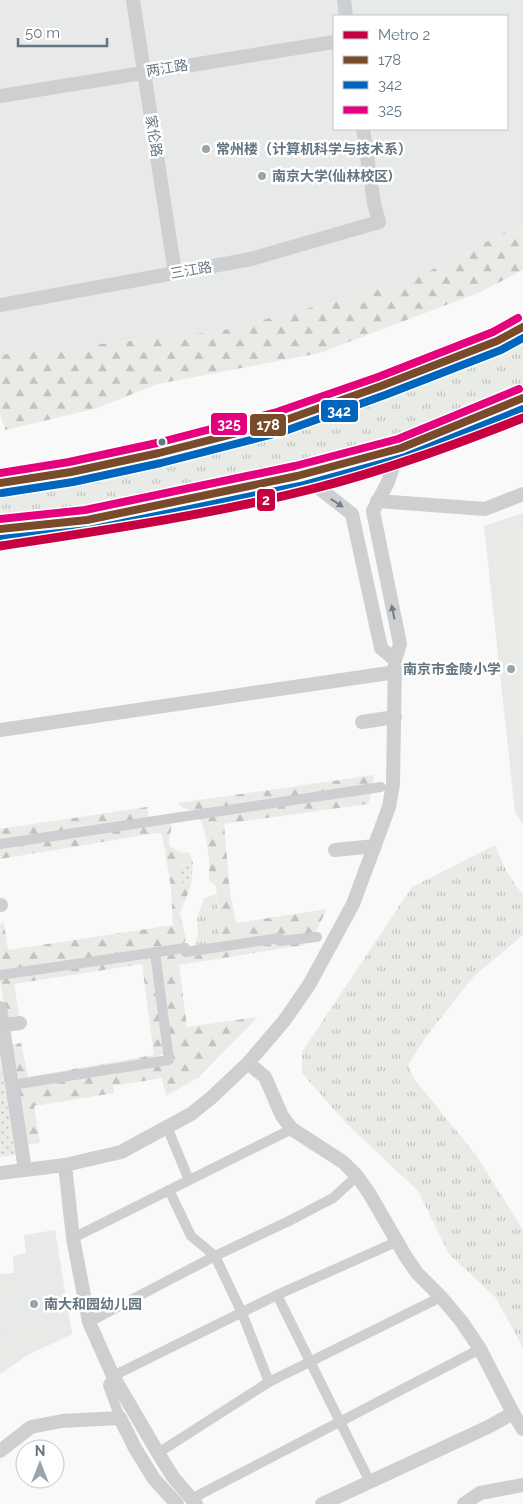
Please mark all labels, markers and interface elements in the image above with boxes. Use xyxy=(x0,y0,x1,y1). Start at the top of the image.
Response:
scale bar xyxy=(18,15,106,47)
legend xyxy=(333,15,508,130)
text: 50 m xyxy=(25,24,60,42)
text: Metro 2 xyxy=(378,26,431,44)
text: 178 xyxy=(378,51,401,69)
street label: 两江路 xyxy=(145,57,189,79)
text: 342 xyxy=(378,76,402,94)
text: 325 xyxy=(378,101,402,119)
street label: 家伦路 xyxy=(143,114,165,158)
place label: 常州楼（计算机科学与技术系） xyxy=(216,141,412,157)
marker: 常州楼（计算机科学与技术系） xyxy=(200,143,212,155)
place label: 南京大学(仙林校区) xyxy=(272,168,393,184)
marker: 南京大学(仙林校区) xyxy=(256,170,268,182)
street label: 三江路 xyxy=(169,258,213,282)
line badge: 342 xyxy=(320,399,359,423)
text: 342 xyxy=(327,403,351,419)
line badge: 325 xyxy=(210,412,248,436)
line badge: 178 xyxy=(249,413,287,437)
text: 325 xyxy=(217,416,241,432)
text: 178 xyxy=(256,417,280,433)
unlabelled marker xyxy=(157,437,167,447)
line badge: 2 xyxy=(256,488,276,512)
text: 2 xyxy=(262,492,270,508)
one-way arrow xyxy=(331,498,344,507)
one-way arrow xyxy=(389,604,397,620)
place label: 南京市金陵小学 xyxy=(403,661,501,677)
marker: 南京市金陵小学 xyxy=(505,663,517,675)
place label: 南大和园幼儿园 xyxy=(44,1296,142,1312)
marker: 南大和园幼儿园 xyxy=(28,1298,40,1310)
north arrow xyxy=(15,1439,65,1489)
text: N xyxy=(35,1443,45,1459)

